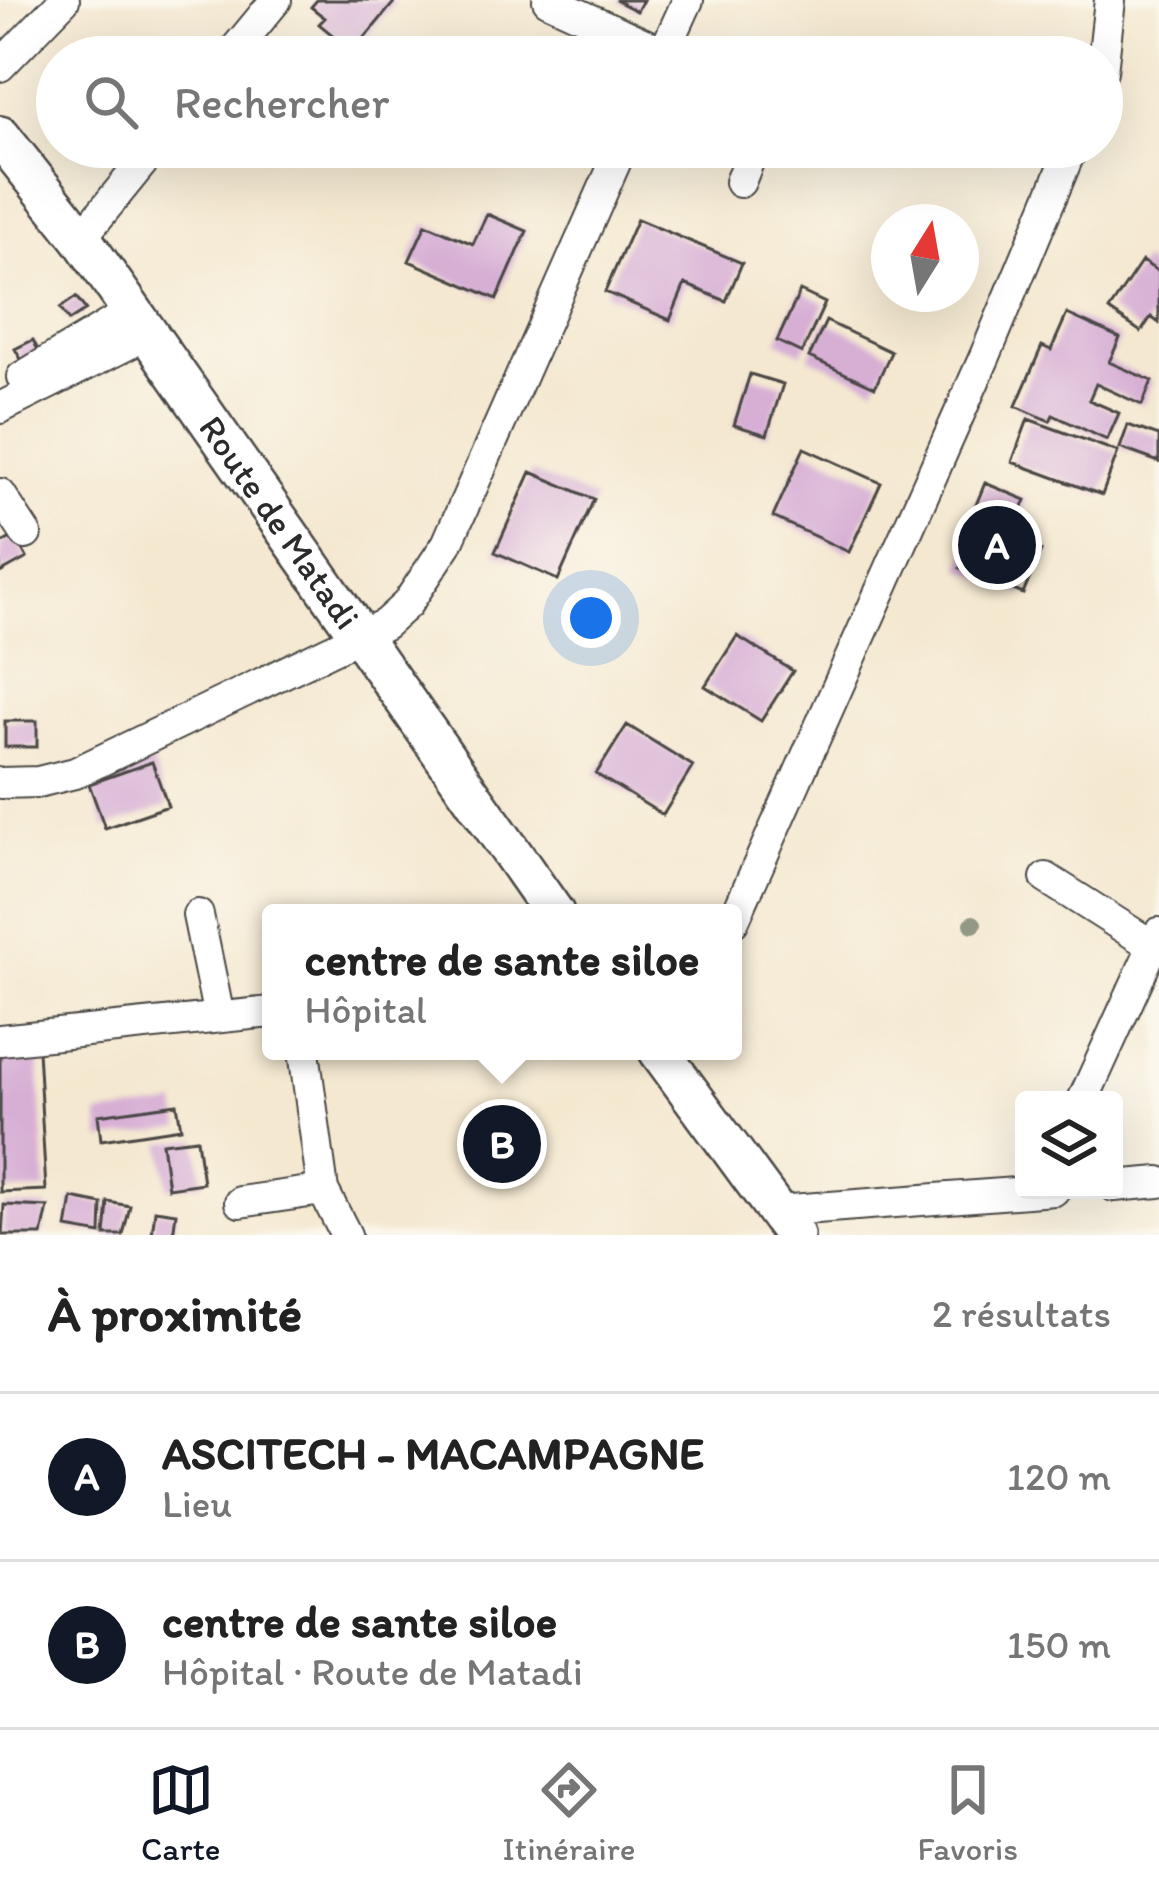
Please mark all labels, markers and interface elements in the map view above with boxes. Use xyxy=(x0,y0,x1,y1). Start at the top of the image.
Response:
search box xyxy=(36,36,1123,168)
icon: search xyxy=(78,69,144,135)
text: Rechercher xyxy=(174,75,389,129)
north arrow xyxy=(871,204,979,312)
street label: Route de Matadi xyxy=(190,407,369,637)
pin: A xyxy=(958,500,1036,590)
your location xyxy=(561,588,621,648)
popup xyxy=(262,904,742,1060)
text: centre de sante siloe xyxy=(304,932,700,986)
text: Hôpital xyxy=(304,986,427,1033)
map controls xyxy=(1015,1091,1123,1199)
button: layers xyxy=(1015,1091,1123,1199)
pin: B xyxy=(463,1099,541,1189)
text: À proximité xyxy=(48,1283,302,1344)
text: 2 résultats xyxy=(932,1290,1111,1337)
text: ASCITECH - MACAMPAGNE xyxy=(162,1426,704,1480)
text: A xyxy=(75,1453,99,1500)
text: 120 m xyxy=(1007,1453,1111,1500)
text: Lieu xyxy=(162,1480,232,1527)
text: centre de sante siloe xyxy=(162,1594,557,1648)
text: B xyxy=(74,1621,100,1668)
text: 150 m xyxy=(1007,1621,1111,1668)
text: Hôpital · Route de Matadi xyxy=(162,1648,583,1695)
tab: Carte xyxy=(141,1757,221,1868)
tab: Itinéraire xyxy=(502,1757,636,1868)
tab: Favoris xyxy=(917,1757,1018,1868)

